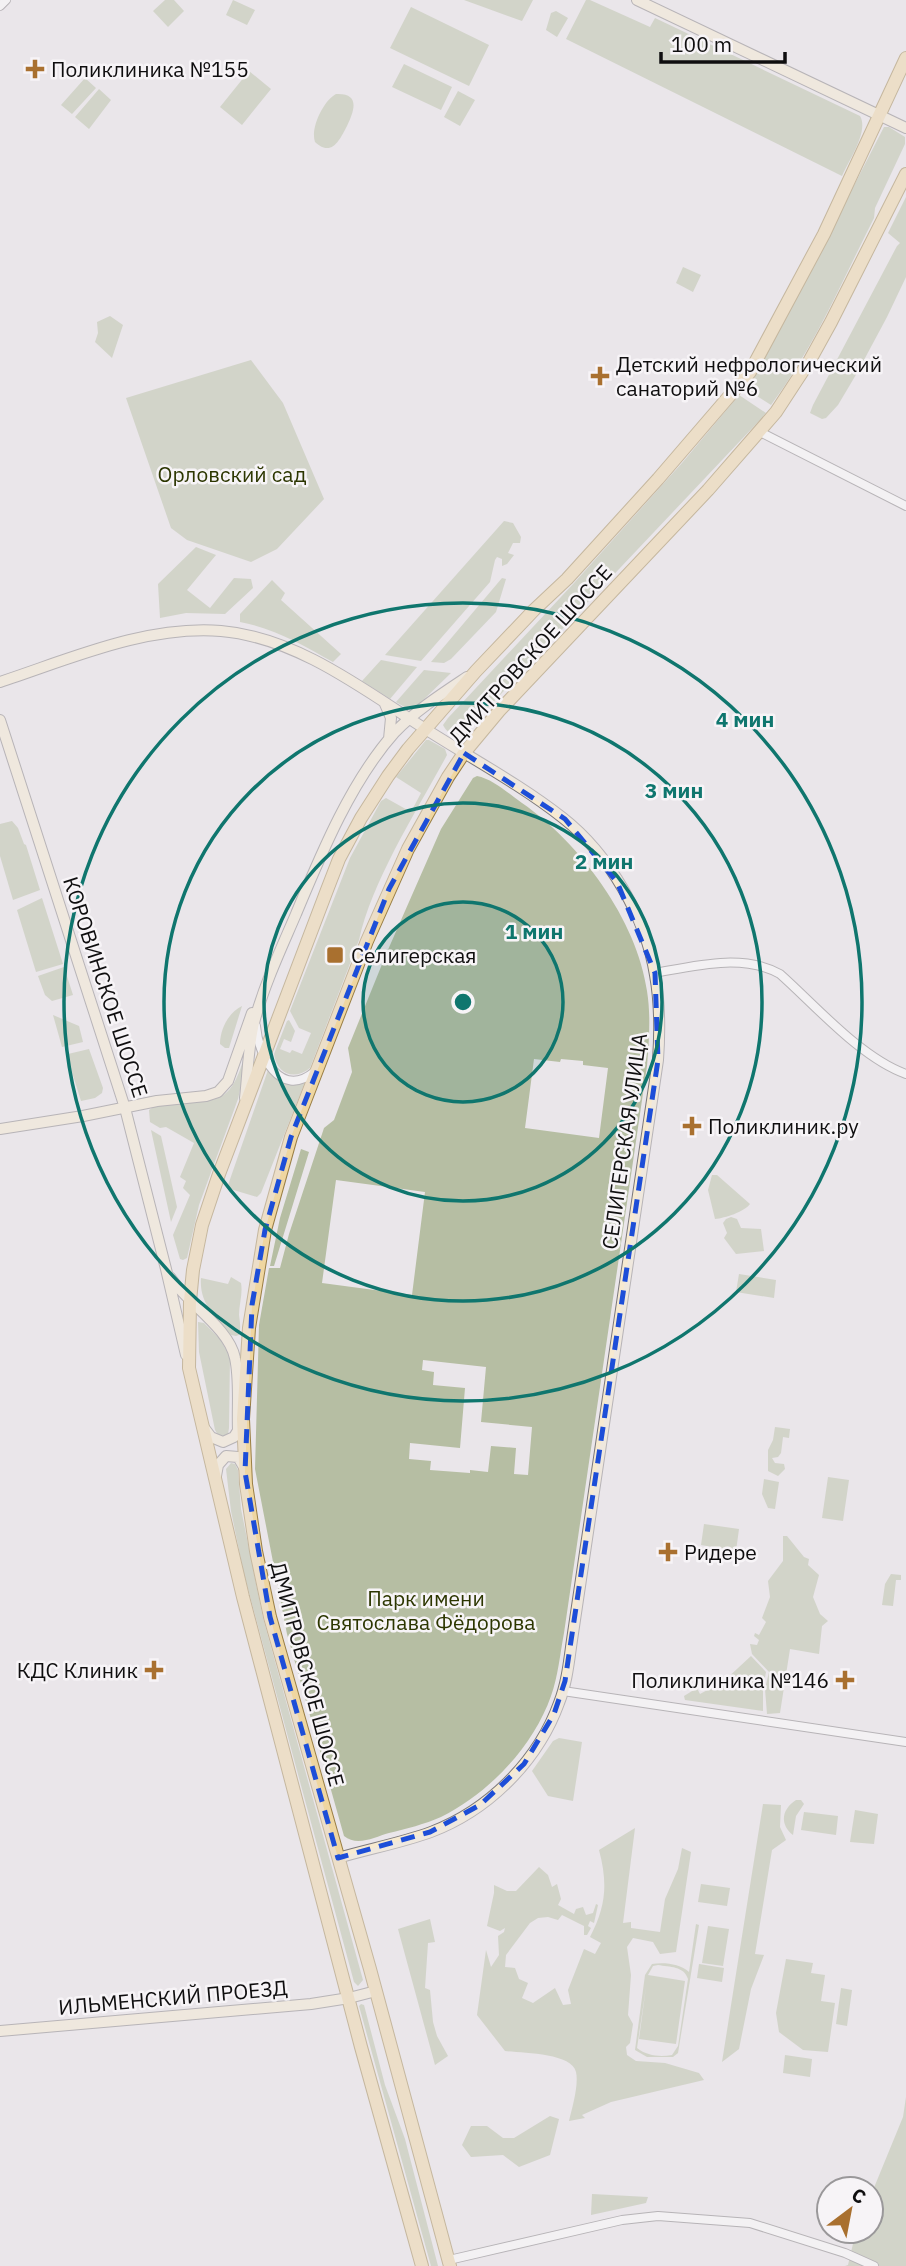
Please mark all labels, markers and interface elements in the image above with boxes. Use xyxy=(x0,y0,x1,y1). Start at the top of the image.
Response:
scale bar xyxy=(661,21,785,65)
text: 100 m xyxy=(671,30,732,58)
place label: Поликлиника №155 xyxy=(51,55,249,83)
marker: Поликлиника №155 xyxy=(25,59,45,79)
place label: Детский нефрологический санаторий №6 xyxy=(616,350,882,402)
marker: Детский нефрологический санаторий №6 xyxy=(590,366,610,386)
park label: Орловский сад xyxy=(158,460,306,488)
street label: ДМИТРОВСКОЕ ШОССЕ xyxy=(442,558,618,750)
text: 4 мин xyxy=(716,705,774,733)
text: 3 мин xyxy=(645,776,703,804)
text: 2 мин xyxy=(575,847,633,875)
street label: КОРОВИНСКОЕ ШОССЕ xyxy=(57,873,155,1101)
text: 1 мин xyxy=(505,917,563,945)
place label: Селигерская xyxy=(351,941,477,969)
marker: Селигерская xyxy=(325,945,345,965)
centre of rings xyxy=(451,990,475,1014)
street label: СЕЛИГЕРСКАЯ УЛИЦА xyxy=(595,1031,653,1251)
place label: Поликлиник.ру xyxy=(708,1112,859,1140)
marker: Поликлиник.ру xyxy=(682,1116,702,1136)
place label: Ридере xyxy=(684,1538,757,1566)
marker: Ридере xyxy=(658,1542,678,1562)
street label: ДМИТРОВСКОЕ ШОССЕ xyxy=(264,1558,352,1790)
park label: Парк имени Святослава Фёдорова xyxy=(316,1584,536,1636)
place label: КДС Клиник xyxy=(17,1656,138,1684)
marker: КДС Клиник xyxy=(144,1660,164,1680)
place label: Поликлиника №146 xyxy=(631,1666,829,1694)
marker: Поликлиника №146 xyxy=(835,1670,855,1690)
street label: ИЛЬМЕНСКИЙ ПРОЕЗД xyxy=(57,1973,289,2021)
north arrow xyxy=(815,2175,885,2245)
text: С xyxy=(847,2182,871,2209)

